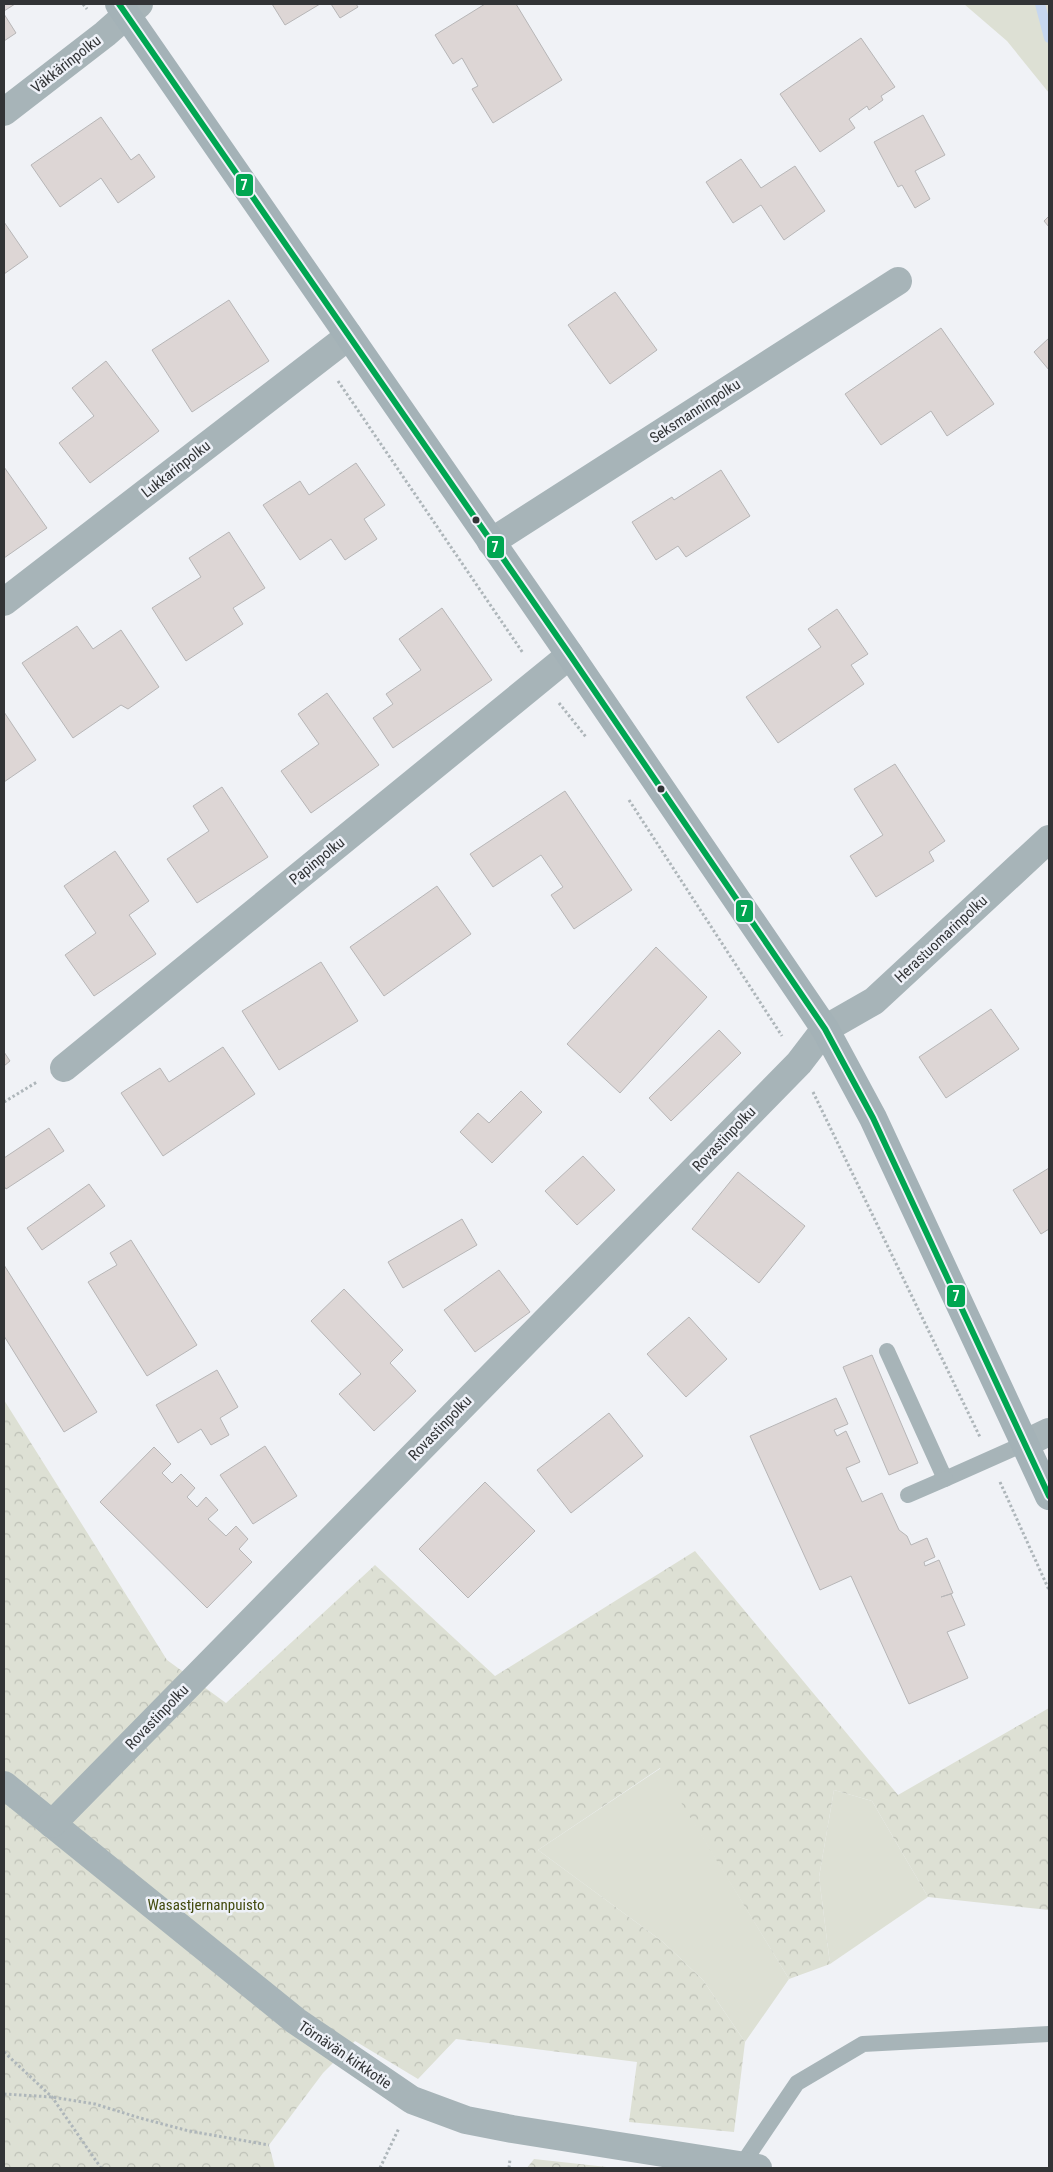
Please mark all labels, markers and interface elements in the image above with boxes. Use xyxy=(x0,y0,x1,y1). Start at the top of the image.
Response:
street label: Väkkärinpolku xyxy=(28,31,104,97)
line badge: 7 xyxy=(235,173,254,197)
text: 7 xyxy=(240,177,248,193)
street label: Seksmanninpolku xyxy=(646,375,744,447)
street label: Lukkarinpolku xyxy=(138,437,214,501)
unlabelled marker xyxy=(471,515,481,525)
line badge: 7 xyxy=(486,535,505,559)
text: 7 xyxy=(491,539,499,555)
unlabelled marker xyxy=(656,784,666,794)
street label: Papinpolku xyxy=(286,833,348,889)
street label: Herastuomarinpolku xyxy=(891,891,991,987)
line badge: 7 xyxy=(735,899,754,923)
text: 7 xyxy=(740,903,748,919)
street label: Rovastinpolku xyxy=(689,1103,759,1175)
line badge: 7 xyxy=(946,1284,966,1308)
text: 7 xyxy=(952,1288,960,1304)
street label: Rovastinpolku xyxy=(405,1392,475,1464)
street label: Rovastinpolku xyxy=(122,1681,192,1753)
park label: Wasastjernanpuisto xyxy=(147,1896,265,1914)
street label: Törnävän kirkkotie xyxy=(295,2017,395,2093)

